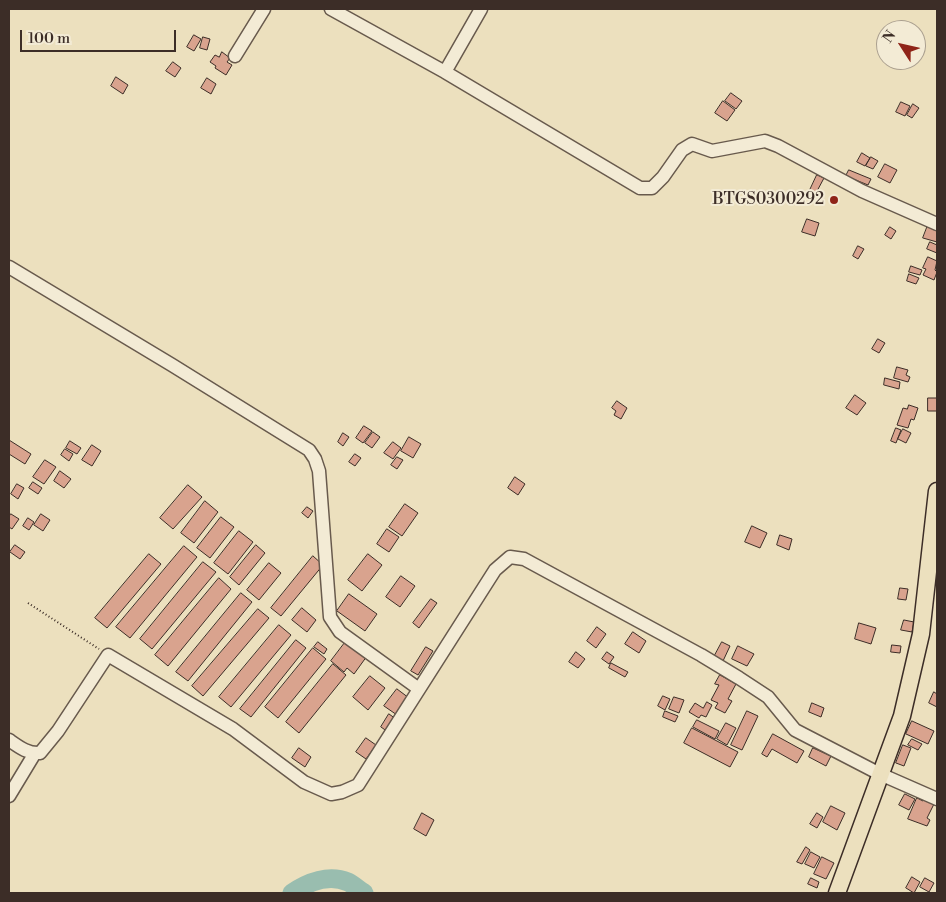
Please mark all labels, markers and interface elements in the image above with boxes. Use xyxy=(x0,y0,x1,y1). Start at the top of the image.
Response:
scale bar xyxy=(22,20,179,52)
north arrow xyxy=(876,20,926,70)
text: N xyxy=(879,27,900,47)
text: 100 m xyxy=(28,29,70,48)
place label: BTGS0300292 xyxy=(712,190,824,210)
marker: BTGS0300292 xyxy=(828,194,840,206)

